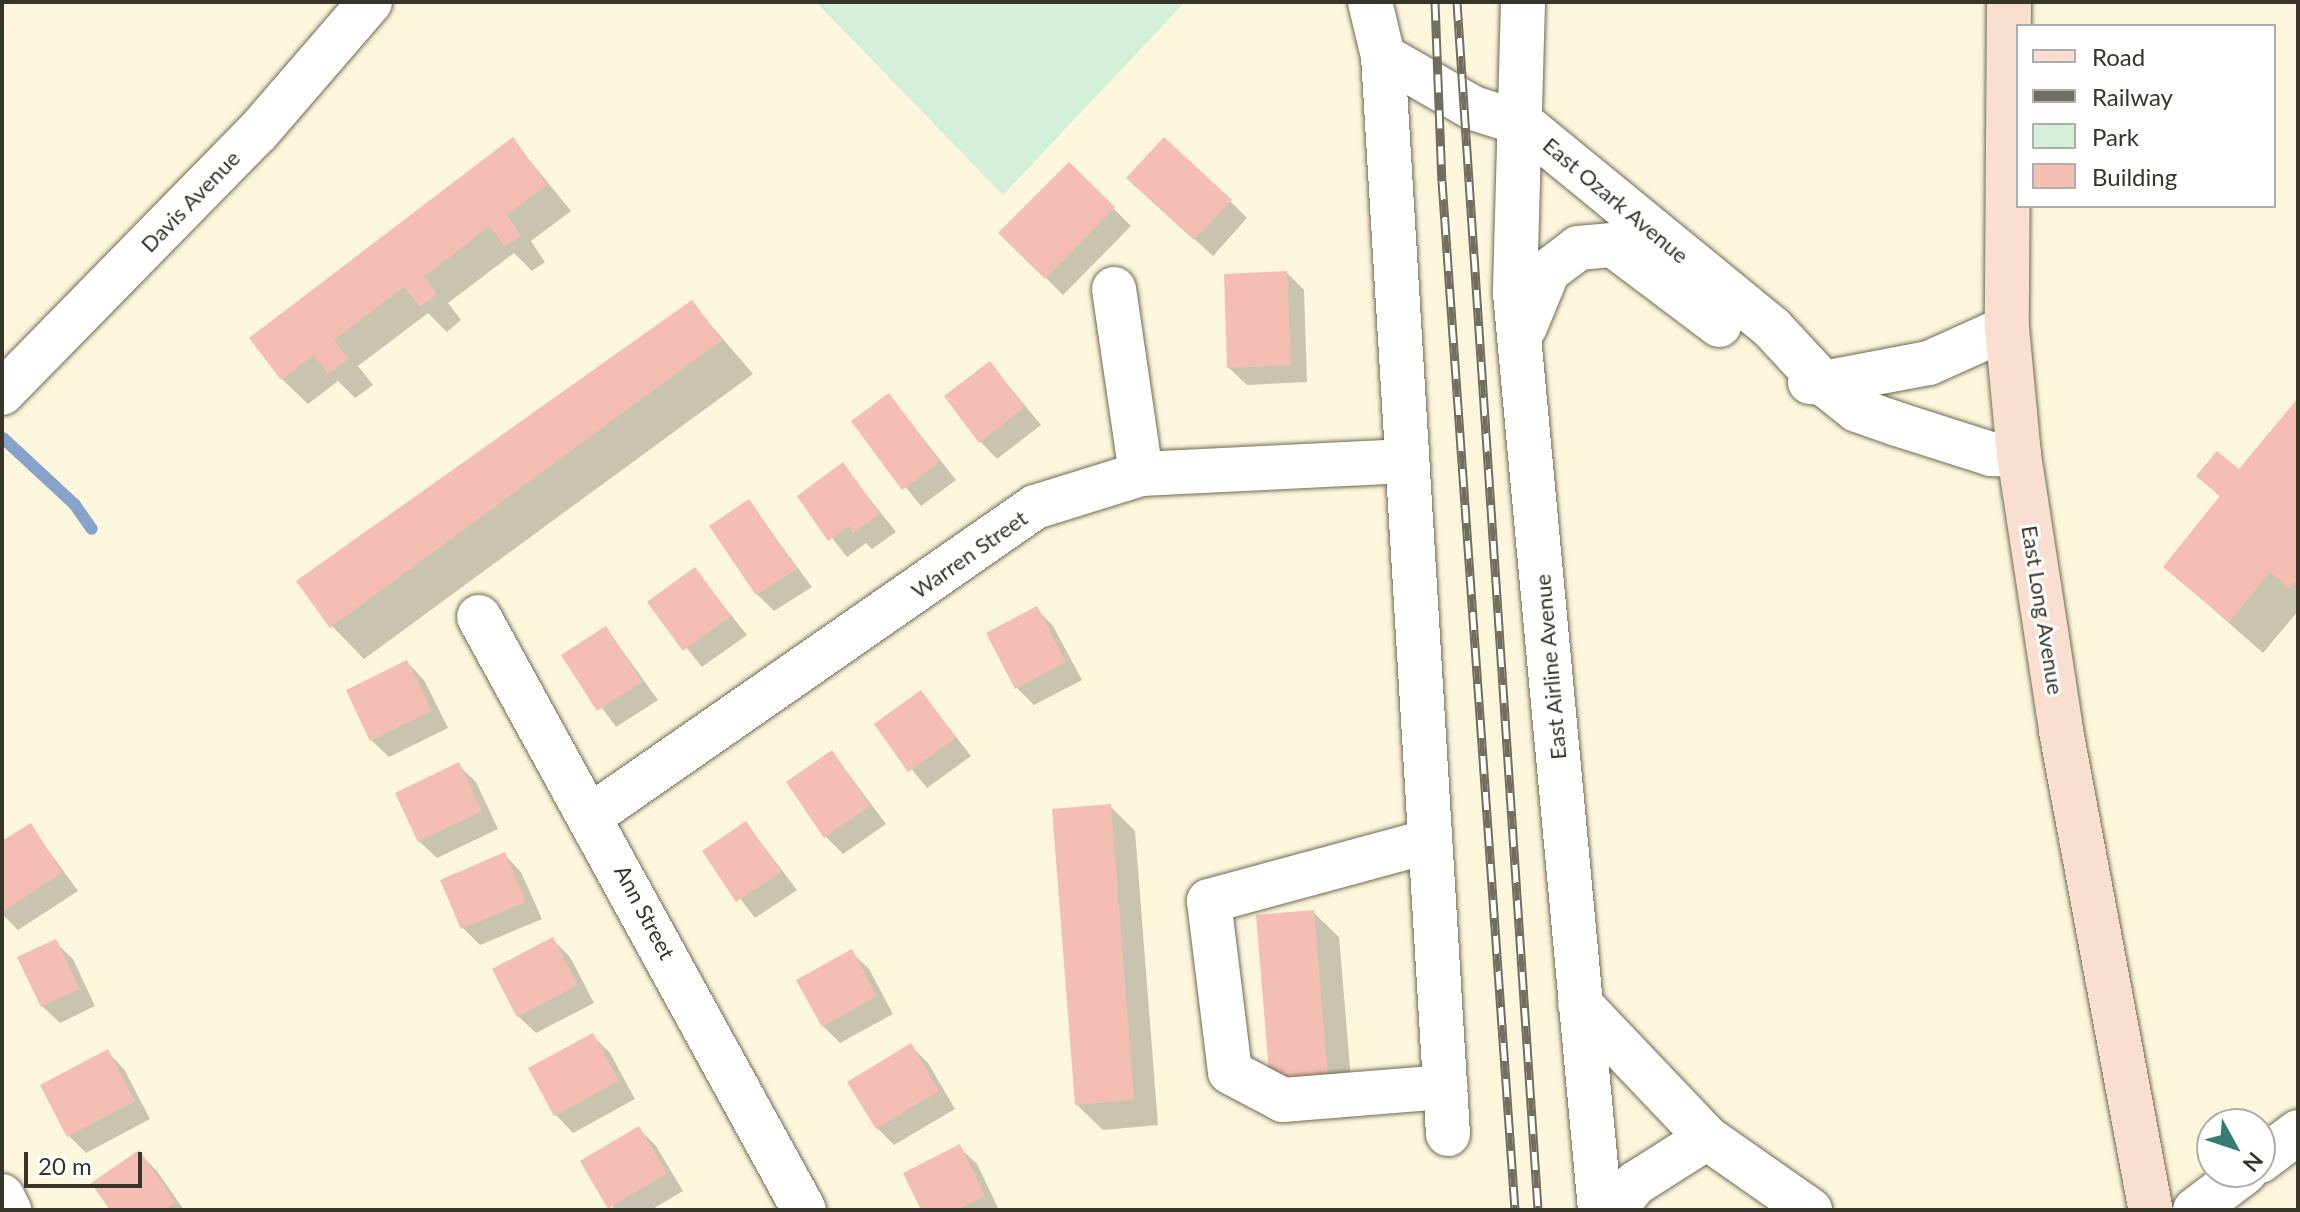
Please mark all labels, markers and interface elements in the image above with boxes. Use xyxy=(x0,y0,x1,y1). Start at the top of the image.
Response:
legend xyxy=(2016,24,2276,208)
text: Road xyxy=(2092,42,2145,71)
text: Railway xyxy=(2092,82,2173,111)
text: Park xyxy=(2092,122,2139,151)
street label: East Ozark Avenue xyxy=(1538,131,1694,269)
street label: Davis Avenue xyxy=(135,144,245,258)
text: Building xyxy=(2092,162,2177,191)
street label: Warren Street xyxy=(906,504,1032,604)
street label: East Long Avenue xyxy=(2017,523,2069,697)
street label: East Airline Avenue xyxy=(1529,572,1571,762)
street label: Ann Street xyxy=(609,860,681,964)
north arrow xyxy=(2196,1108,2276,1188)
scale bar xyxy=(28,1136,146,1186)
text: N xyxy=(2237,1147,2269,1178)
text: 20 m xyxy=(38,1151,92,1180)

